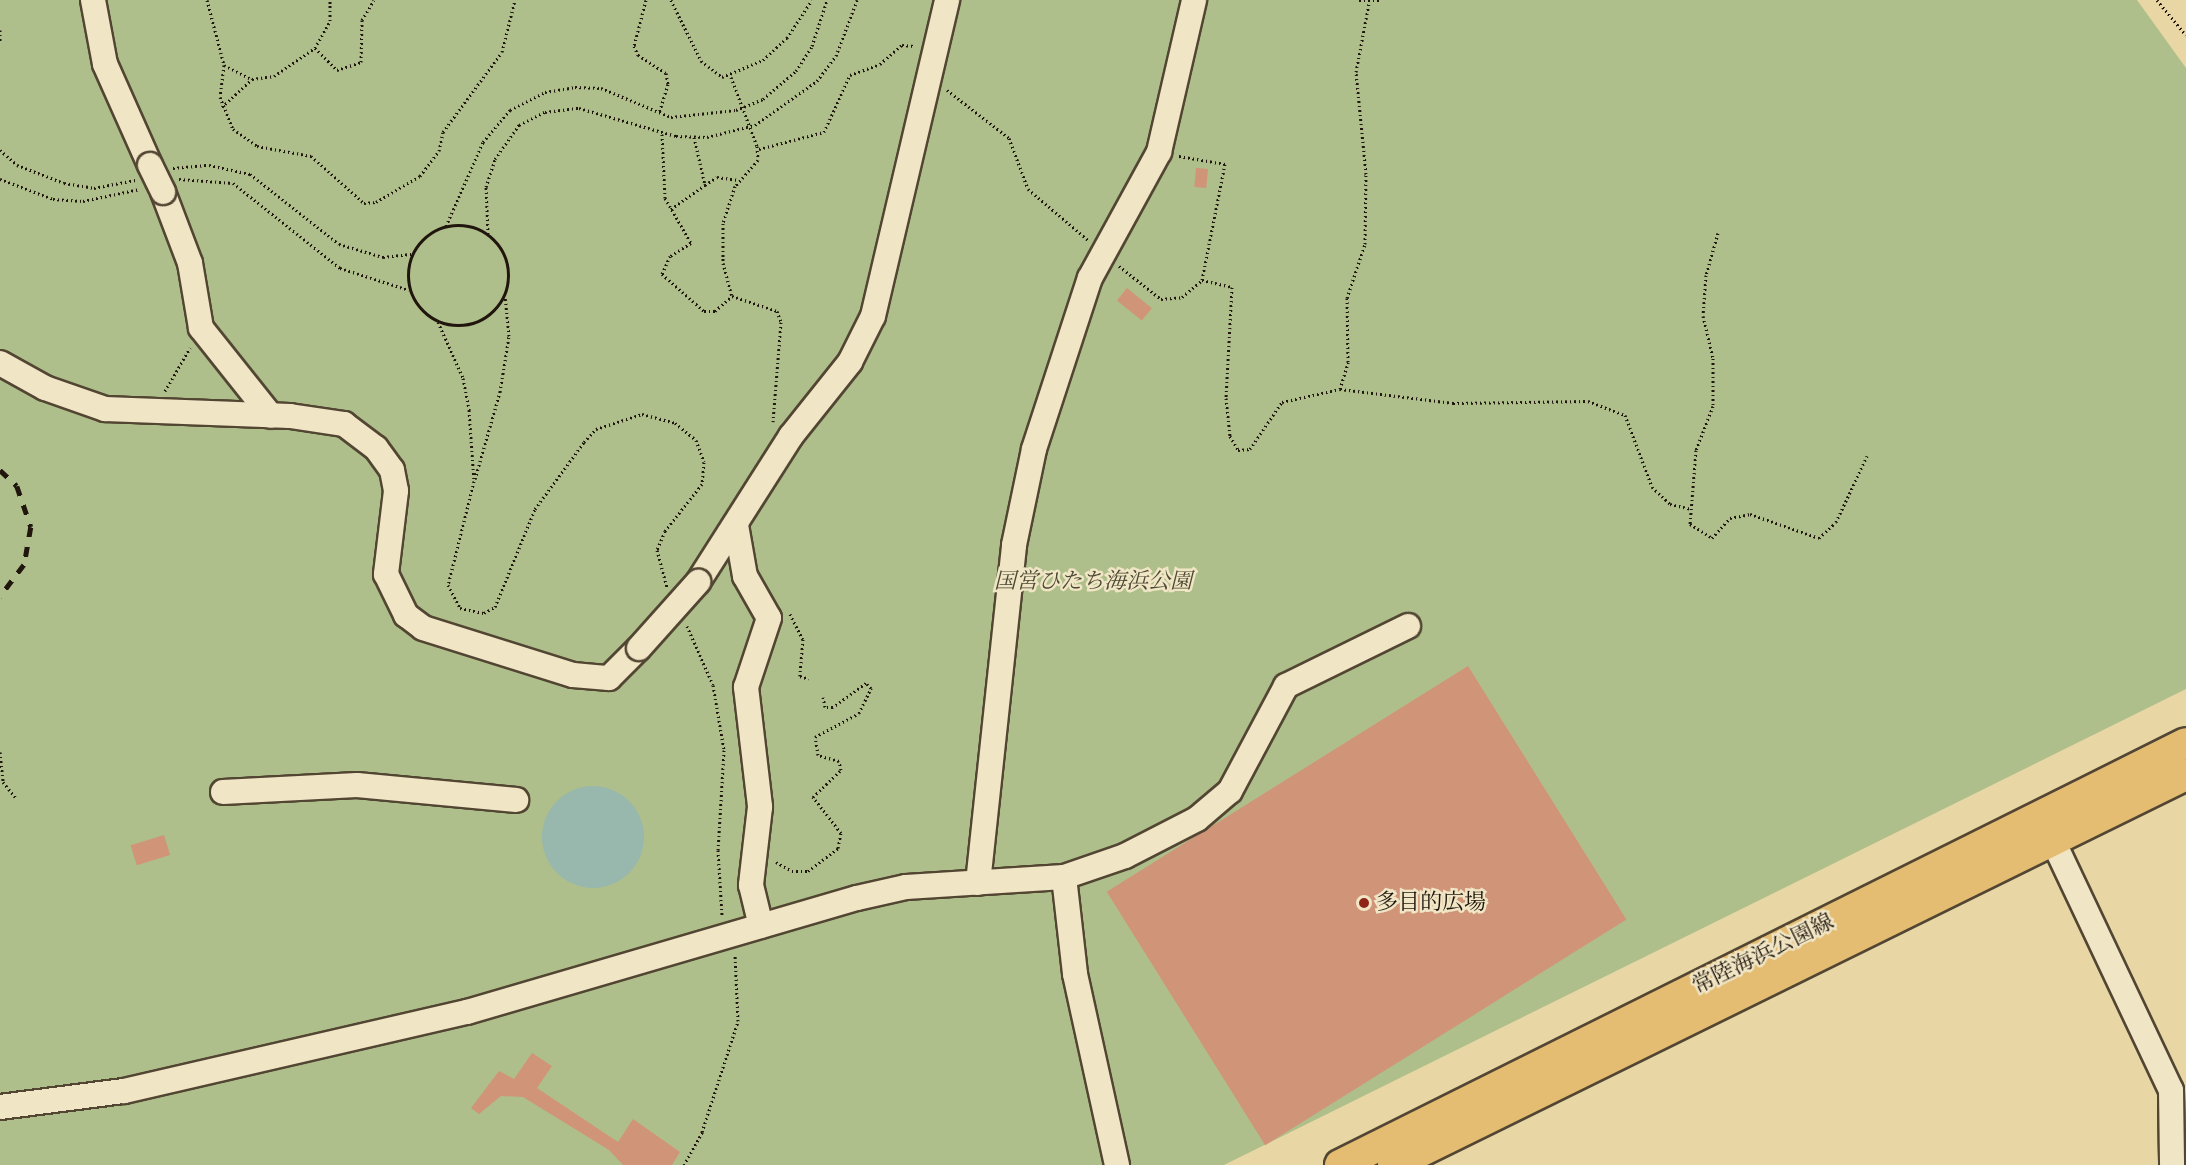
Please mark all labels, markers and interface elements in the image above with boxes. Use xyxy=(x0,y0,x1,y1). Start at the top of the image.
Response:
park label: 国営ひたち海浜公園 xyxy=(994,569,1192,595)
place label: 多目的広場 xyxy=(1376,890,1486,916)
marker: 多目的広場 xyxy=(1357,896,1371,910)
street label: 常陸海浜公園線 xyxy=(1688,908,1838,1000)

